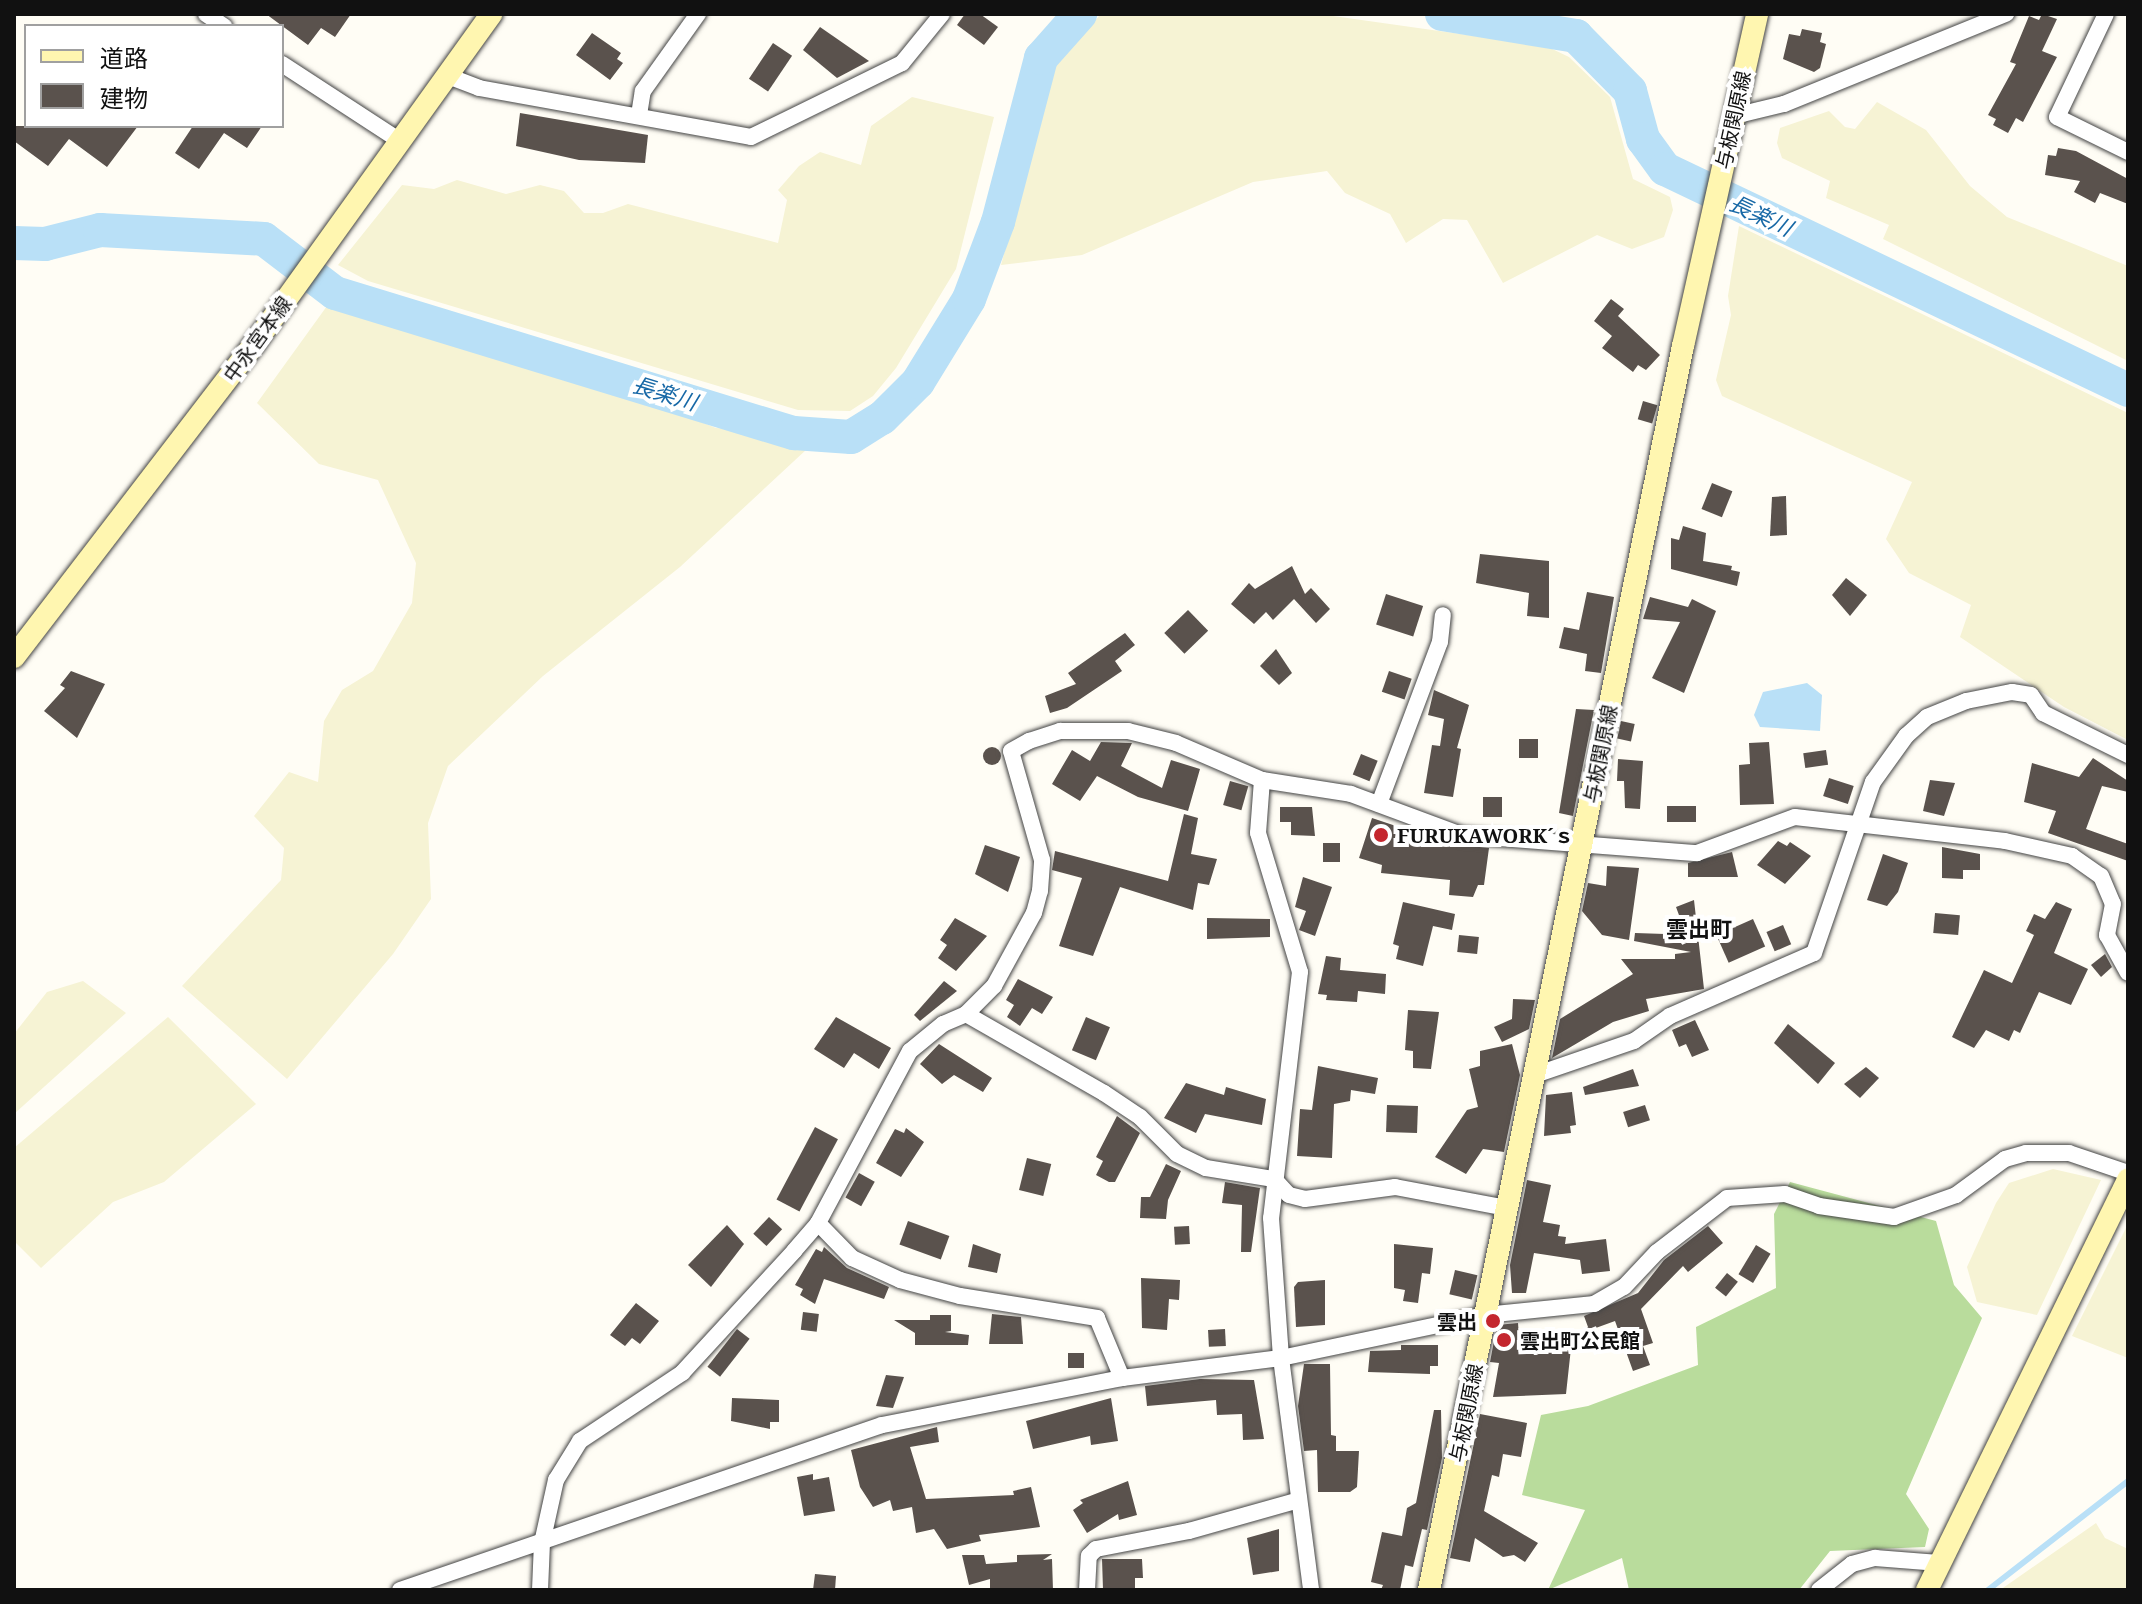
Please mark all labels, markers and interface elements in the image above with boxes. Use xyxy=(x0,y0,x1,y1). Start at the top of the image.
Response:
legend xyxy=(24,24,284,128)
text: 道路 xyxy=(100,41,148,74)
street label: 与板関原線 xyxy=(1711,69,1755,171)
text: 建物 xyxy=(100,81,148,114)
water label: 長楽川 xyxy=(1726,189,1796,241)
street label: 中永宮本線 xyxy=(218,291,296,387)
water label: 長楽川 xyxy=(630,371,700,415)
street label: 与板関原線 xyxy=(1579,703,1621,805)
place label: FURUKAWORK´ｓ xyxy=(1397,823,1574,847)
marker: FURUKAWORK´ｓ xyxy=(1372,826,1390,844)
district label: 雲出町 xyxy=(1666,916,1732,942)
place label: 雲出 xyxy=(1437,1309,1477,1333)
marker: 雲出 xyxy=(1484,1312,1502,1330)
place label: 雲出町公民館 xyxy=(1520,1328,1640,1352)
marker: 雲出町公民館 xyxy=(1495,1331,1513,1349)
street label: 与板関原線 xyxy=(1445,1362,1487,1464)

